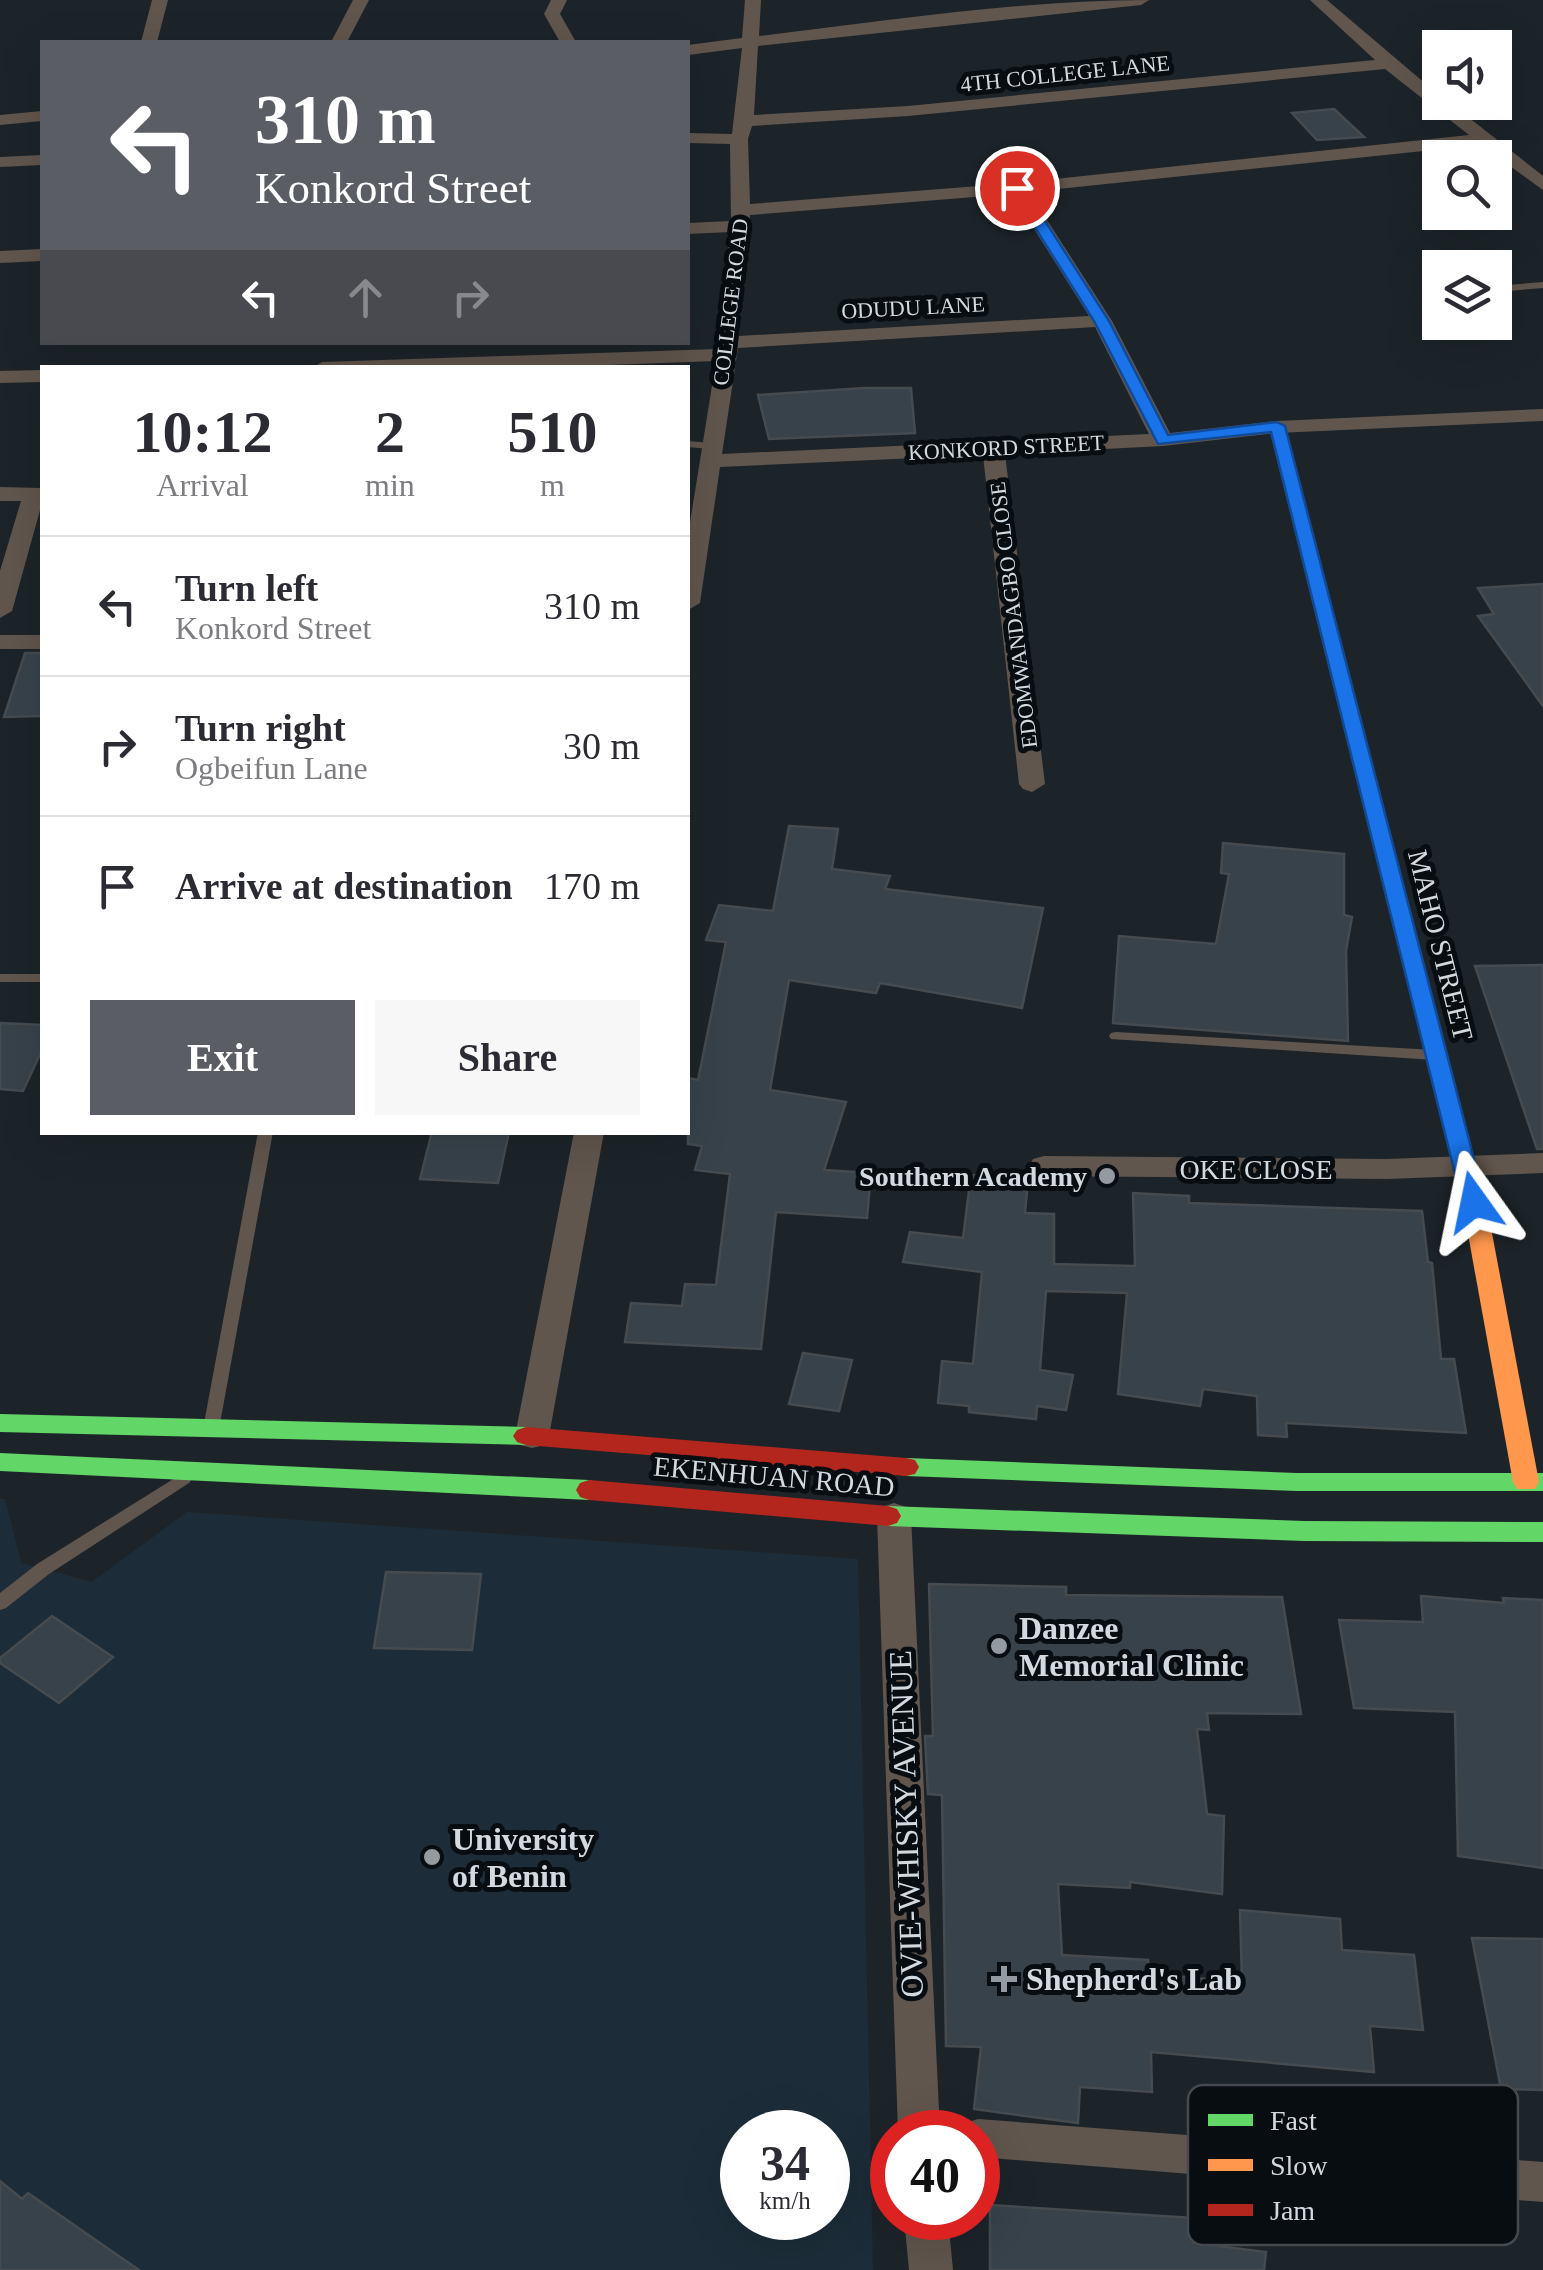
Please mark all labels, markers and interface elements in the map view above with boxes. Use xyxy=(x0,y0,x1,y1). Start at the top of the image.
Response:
map controls xyxy=(1422,30,1512,340)
button: sound xyxy=(1422,30,1512,120)
street label: 4TH COLLEGE LANE xyxy=(959,50,1171,97)
icon: left xyxy=(90,80,220,210)
text: 310 m xyxy=(255,81,436,158)
button: search xyxy=(1422,140,1512,230)
pin xyxy=(975,146,1060,231)
icon: arrive xyxy=(990,161,1045,216)
text: Konkord Street xyxy=(255,163,531,213)
street label: COLLEGE ROAD xyxy=(708,217,753,387)
button: layers xyxy=(1422,250,1512,340)
icon: left xyxy=(233,270,288,325)
icon: ahead xyxy=(338,270,393,325)
icon: right xyxy=(443,270,498,325)
street label: ODUDU LANE xyxy=(841,291,985,324)
text: 10:12 xyxy=(133,399,273,465)
text: 2 xyxy=(375,399,405,465)
text: 510 xyxy=(507,399,597,465)
street label: KONKORD STREET xyxy=(907,430,1105,465)
text: Arrival xyxy=(156,467,249,503)
text: min xyxy=(365,467,415,503)
text: m xyxy=(540,467,565,503)
street label: EDOMWANDAGBO CLOSE xyxy=(985,480,1042,750)
text: Turn left xyxy=(175,567,318,609)
icon: left xyxy=(90,579,145,634)
text: 310 m xyxy=(544,585,640,627)
text: Konkord Street xyxy=(175,610,371,646)
text: Turn right xyxy=(175,707,346,749)
icon: right xyxy=(90,719,145,774)
text: 30 m xyxy=(563,725,640,767)
text: Ogbeifun Lane xyxy=(175,750,368,786)
street label: MAHO STREET xyxy=(1402,847,1479,1044)
icon: arrive xyxy=(90,859,145,914)
text: Arrive at destination xyxy=(175,865,513,907)
text: 170 m xyxy=(544,865,640,907)
button: Exit xyxy=(90,1000,355,1115)
button: Share xyxy=(375,1000,640,1115)
position arrow xyxy=(1422,1150,1526,1254)
street label: OKE CLOSE xyxy=(1179,1154,1333,1185)
place label: Southern Academy xyxy=(859,1161,1087,1192)
marker: Southern Academy xyxy=(1096,1165,1118,1187)
street label: EKENHUAN ROAD xyxy=(652,1451,896,1502)
place label: Danzee Memorial Clinic xyxy=(1019,1610,1244,1683)
marker: Danzee Memorial Clinic xyxy=(988,1635,1010,1657)
street label: OVIE-WHISKY AVENUE xyxy=(882,1650,930,1998)
place label: University of Benin xyxy=(452,1821,594,1894)
marker: University of Benin xyxy=(421,1846,443,1868)
place label: Shepherd's Lab xyxy=(1026,1961,1242,1997)
marker: Shepherd's Lab xyxy=(991,1966,1017,1992)
legend xyxy=(1188,2085,1518,2245)
text: Fast xyxy=(1270,2105,1317,2136)
speed limit sign: 40 xyxy=(870,2110,1000,2240)
text: 34 xyxy=(760,2135,810,2191)
text: Slow xyxy=(1270,2150,1328,2181)
text: km/h xyxy=(759,2187,811,2214)
text: Jam xyxy=(1270,2195,1315,2226)

